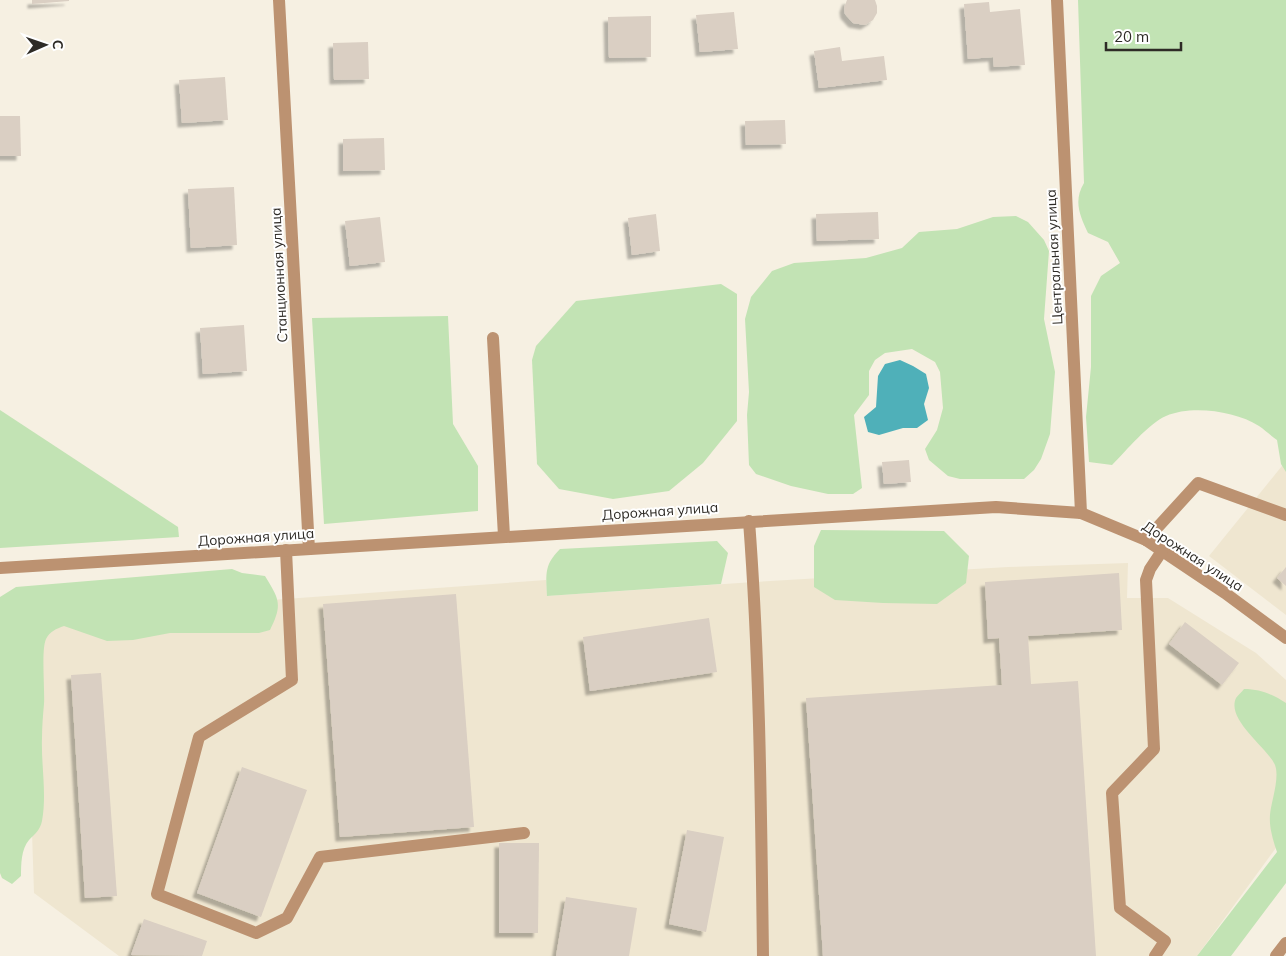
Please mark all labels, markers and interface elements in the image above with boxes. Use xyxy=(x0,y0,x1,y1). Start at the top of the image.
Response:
north arrow xyxy=(20,20,70,70)
scale bar xyxy=(1106,20,1181,52)
text: 20 m xyxy=(1114,27,1149,46)
text: С xyxy=(49,39,67,50)
street label: Центральная улица xyxy=(1041,189,1067,325)
street label: Станционная улица xyxy=(266,207,292,343)
street label: Дорожная улица xyxy=(601,498,719,524)
street label: Дорожная улица xyxy=(1139,517,1247,595)
street label: Дорожная улица xyxy=(197,524,315,550)

